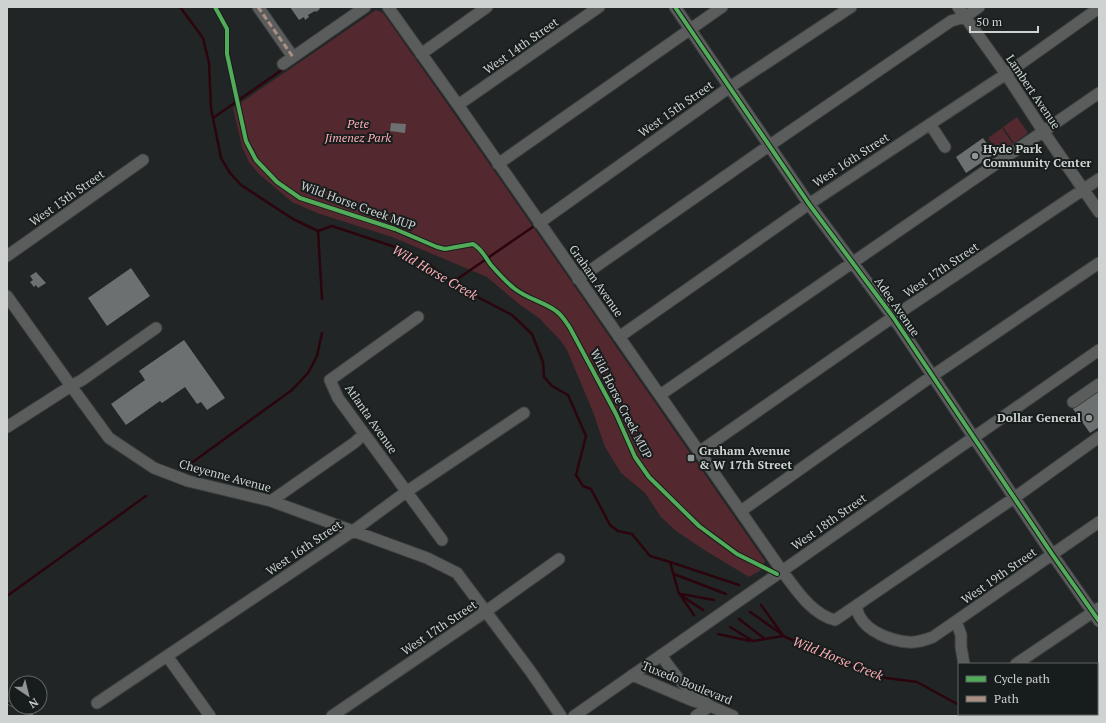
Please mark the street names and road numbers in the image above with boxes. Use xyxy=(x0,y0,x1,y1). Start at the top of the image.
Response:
street label: West 14th Street xyxy=(480,14,562,77)
street label: Lambert Avenue xyxy=(1003,52,1064,132)
street label: West 15th Street xyxy=(635,77,717,140)
street label: West 16th Street xyxy=(810,129,892,190)
street label: West 13th Street xyxy=(26,166,108,229)
street label: Wild Horse Creek MUP xyxy=(299,178,418,233)
street label: West 17th Street xyxy=(900,239,982,300)
street label: Graham Avenue xyxy=(566,242,627,320)
street label: Adee Avenue xyxy=(872,274,923,339)
street label: Wild Horse Creek MUP xyxy=(587,346,656,461)
street label: Atlanta Avenue xyxy=(342,381,401,456)
street label: Cheyenne Avenue xyxy=(177,456,273,495)
street label: West 18th Street xyxy=(788,490,870,553)
street label: West 16th Street xyxy=(263,516,345,578)
street label: West 19th Street xyxy=(958,544,1040,607)
street label: West 17th Street xyxy=(398,597,480,658)
street label: Tuxedo Boulevard xyxy=(640,658,735,708)

